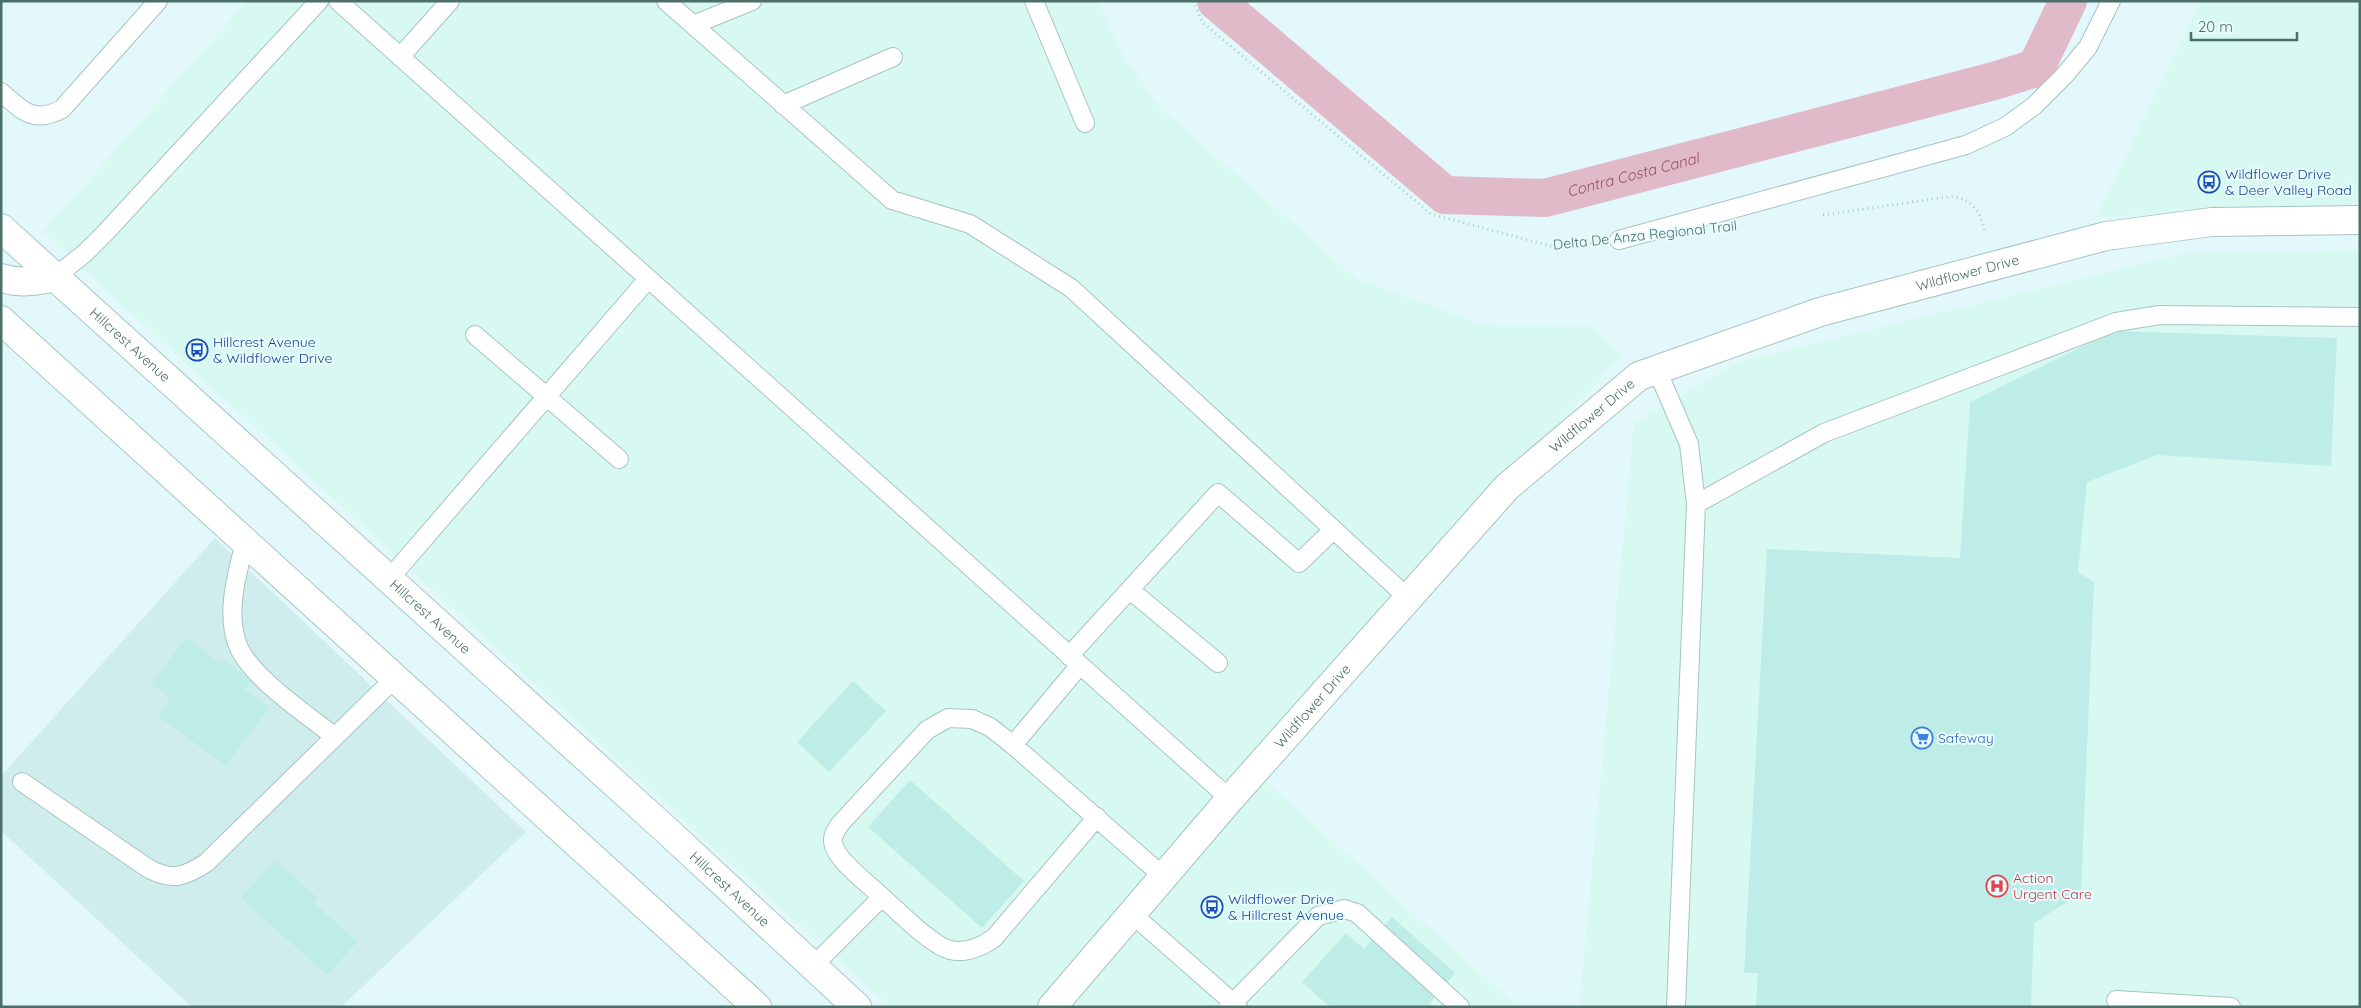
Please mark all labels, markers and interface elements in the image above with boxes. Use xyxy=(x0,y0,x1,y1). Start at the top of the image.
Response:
scale bar xyxy=(2191,10,2297,42)
text: 20 m xyxy=(2198,17,2233,36)
water label: Contra Costa Canal xyxy=(1565,148,1702,201)
place label: Wildflower Drive & Deer Valley Road xyxy=(2225,165,2352,199)
bus stop icon: Wildflower Drive & Deer Valley Road xyxy=(2197,170,2221,194)
street label: Delta De Anza Regional Trail xyxy=(1552,216,1738,254)
street label: Wildflower Drive xyxy=(1914,250,2021,295)
street label: Hillcrest Avenue xyxy=(86,304,174,386)
place label: Hillcrest Avenue & Wildflower Drive xyxy=(213,333,333,367)
bus stop icon: Hillcrest Avenue & Wildflower Drive xyxy=(185,338,209,362)
street label: Wildflower Drive xyxy=(1546,374,1638,457)
street label: Hillcrest Avenue xyxy=(386,575,475,658)
street label: Wildflower Drive xyxy=(1270,660,1355,752)
supermarket icon: Safeway xyxy=(1910,726,1934,750)
place label: Safeway xyxy=(1938,729,1994,747)
street label: Hillcrest Avenue xyxy=(686,848,774,931)
place label: Action Urgent Care xyxy=(2013,869,2092,903)
hospital icon: Action Urgent Care xyxy=(1985,874,2009,898)
place label: Wildflower Drive & Hillcrest Avenue xyxy=(1228,890,1344,924)
bus stop icon: Wildflower Drive & Hillcrest Avenue xyxy=(1200,895,1224,919)

